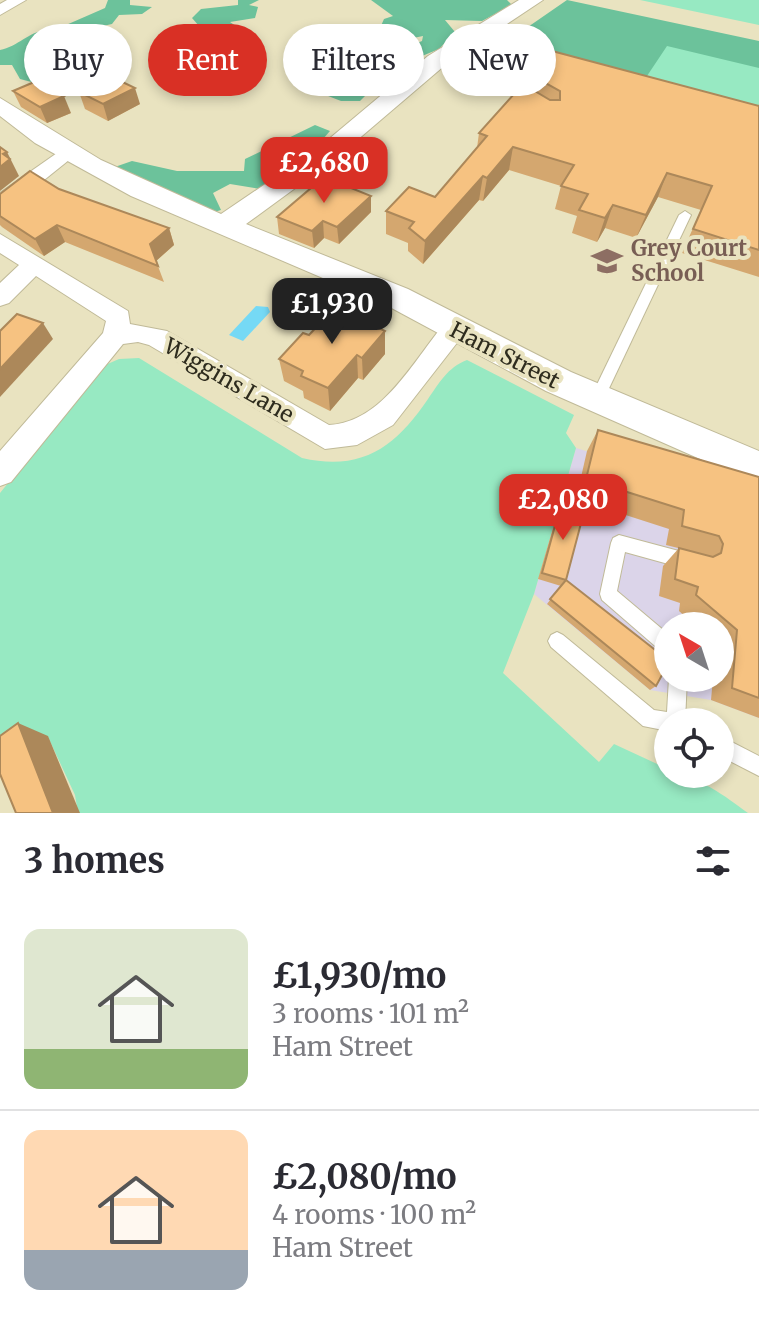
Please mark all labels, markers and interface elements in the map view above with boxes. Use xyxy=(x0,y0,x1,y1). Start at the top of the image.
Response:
chip: Buy xyxy=(24,24,132,96)
chip: Rent xyxy=(148,24,267,96)
chip: Filters xyxy=(283,24,424,96)
chip: New xyxy=(440,24,556,96)
pin: £2,680 xyxy=(259,137,389,205)
text: £2,680 xyxy=(279,146,369,179)
place label: Grey Court School xyxy=(631,234,747,287)
school or university icon: Grey Court School xyxy=(590,244,624,278)
pin: £1,930 xyxy=(267,278,397,346)
text: £1,930 xyxy=(290,287,374,320)
street label: Ham Street xyxy=(446,315,565,395)
street label: Wiggins Lane xyxy=(158,331,299,429)
pin: £2,080 xyxy=(498,474,628,542)
text: £2,080 xyxy=(517,483,609,516)
north arrow xyxy=(654,612,734,692)
map controls xyxy=(654,612,734,788)
button: locate xyxy=(654,708,734,788)
icon: filters xyxy=(691,839,735,883)
text: 3 homes xyxy=(24,840,165,882)
text: £1,930/mo xyxy=(272,955,446,997)
icon: home xyxy=(88,961,184,1057)
text: 3 rooms · 101 m² xyxy=(272,997,469,1030)
text: Ham Street xyxy=(272,1030,413,1063)
text: £2,080/mo xyxy=(272,1156,457,1198)
icon: home xyxy=(88,1162,184,1258)
text: 4 rooms · 100 m² xyxy=(272,1198,476,1231)
text: Ham Street xyxy=(272,1231,413,1264)

